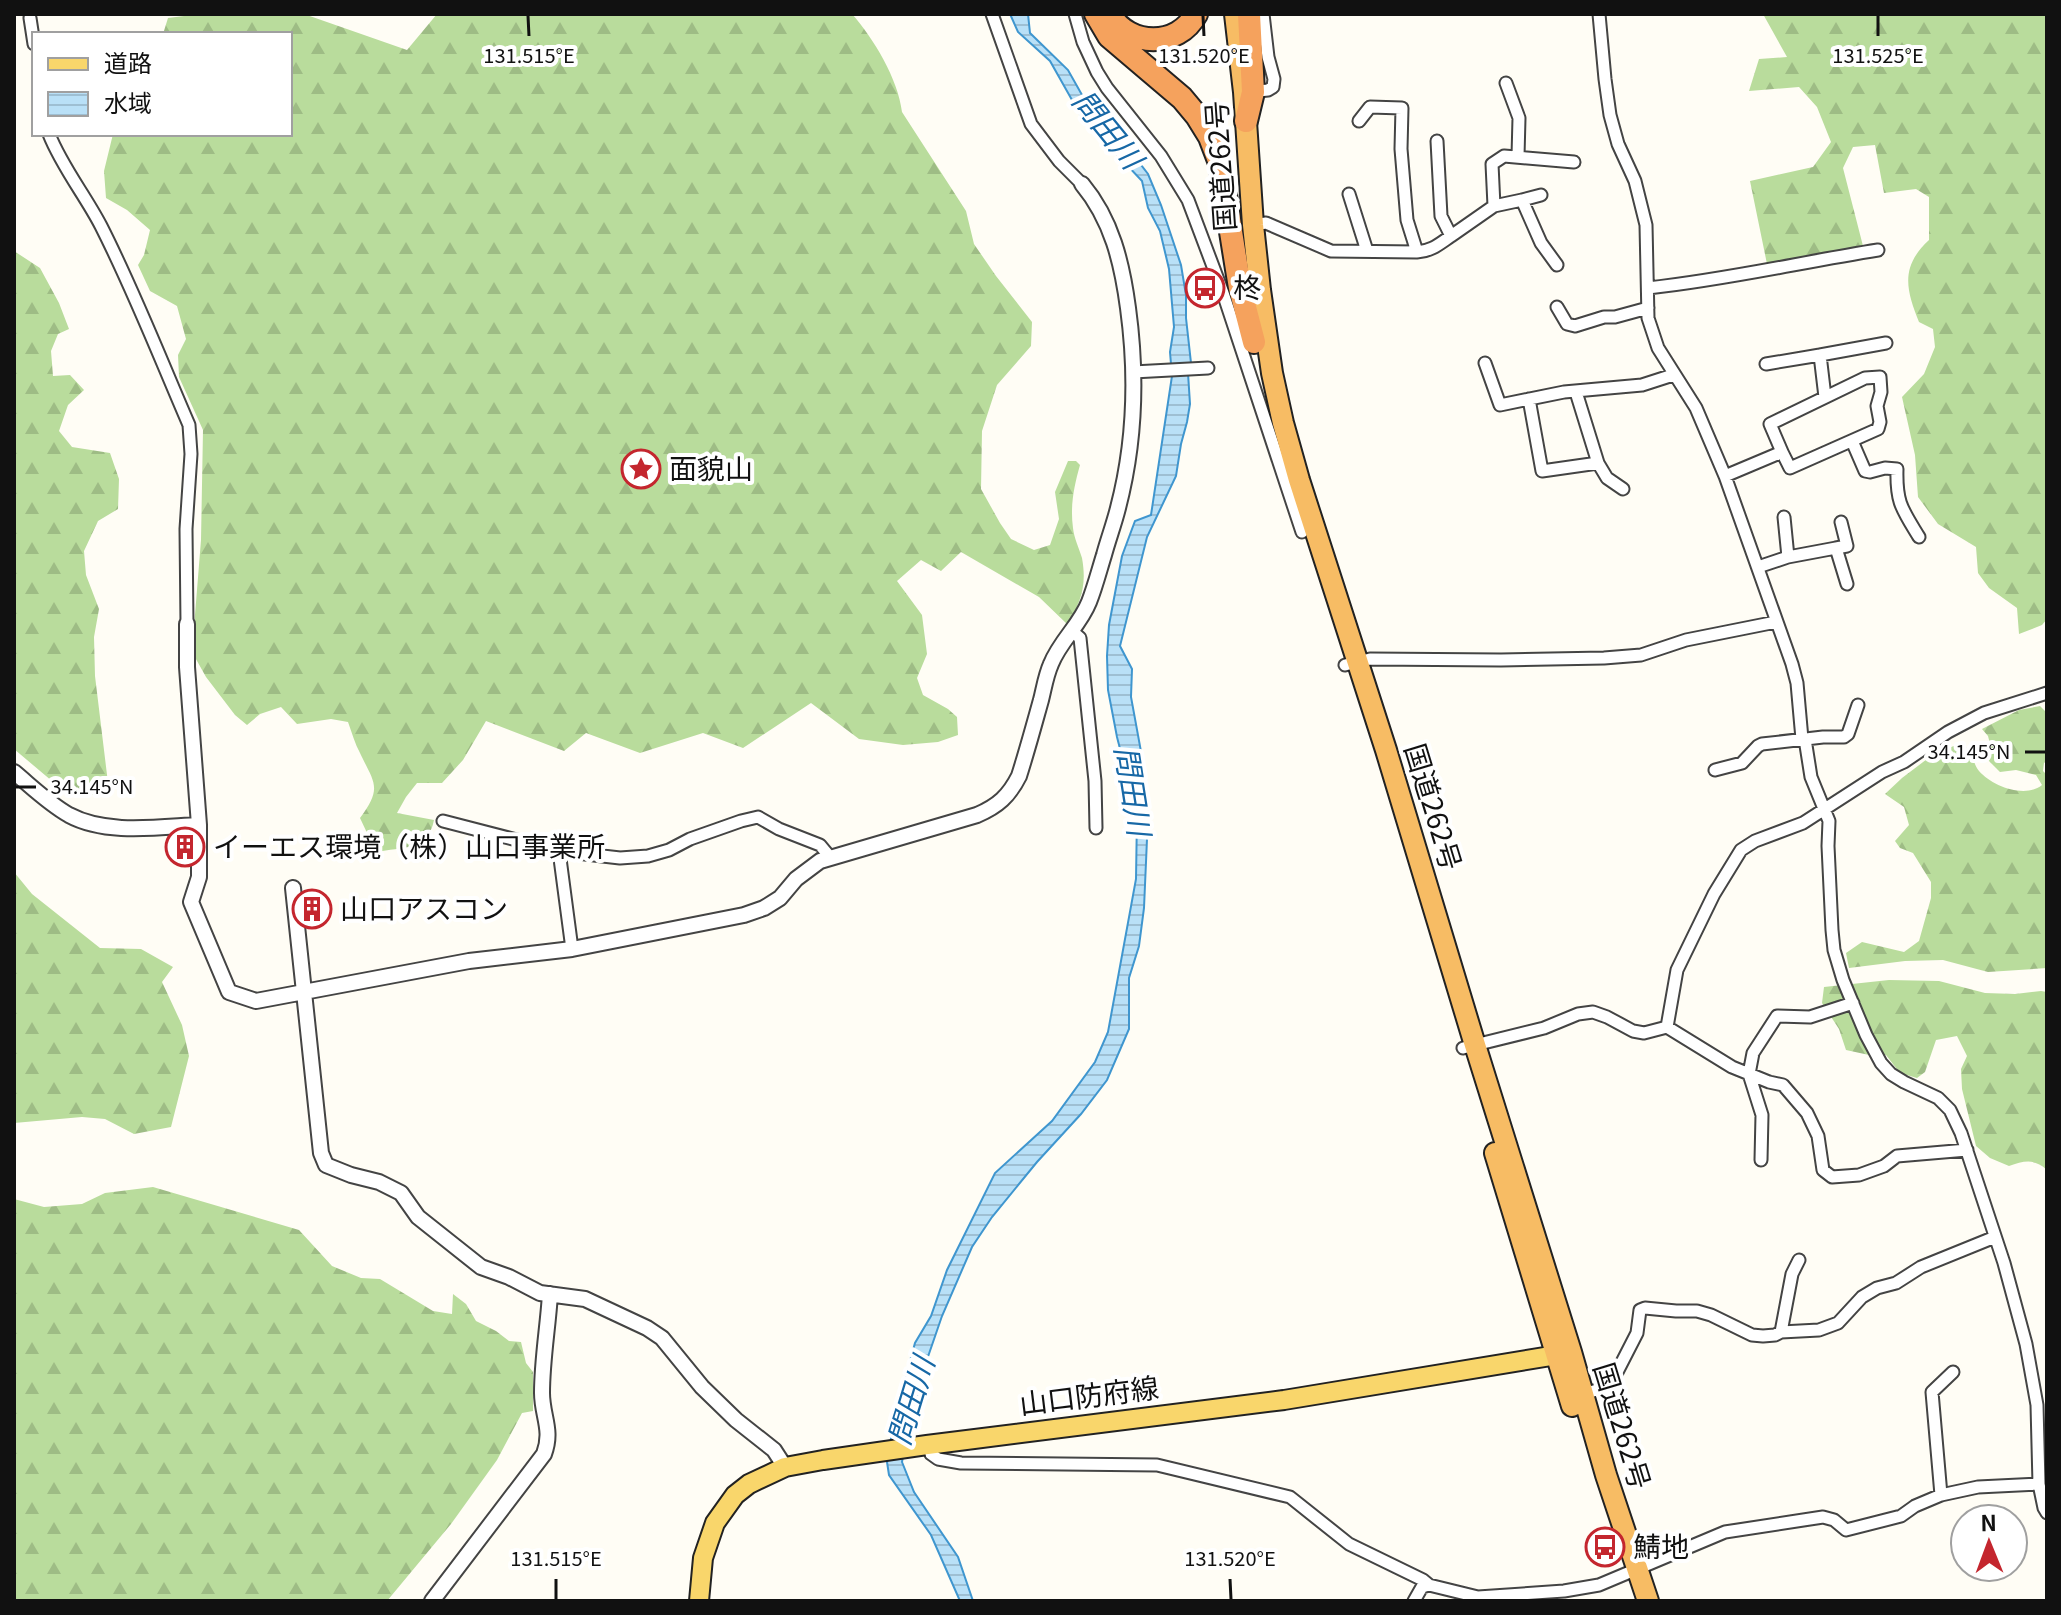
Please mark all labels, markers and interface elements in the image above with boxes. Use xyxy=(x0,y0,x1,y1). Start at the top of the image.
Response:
legend xyxy=(32,32,292,136)
text: 131.515°E xyxy=(483,40,575,69)
text: 131.520°E xyxy=(1158,40,1250,69)
text: 131.525°E xyxy=(1832,40,1924,69)
text: 道路 xyxy=(104,44,152,79)
water label: 問田川 xyxy=(1064,79,1157,179)
text: 水域 xyxy=(104,84,152,119)
street label: 国道262号 xyxy=(1194,100,1244,233)
place label: 柊 xyxy=(1233,266,1261,306)
bus stop icon: 柊 xyxy=(1184,267,1226,309)
place label: 面貌山 xyxy=(669,447,753,487)
place icon: 面貌山 xyxy=(620,448,662,490)
text: 34.145°N xyxy=(1928,736,2010,765)
street label: 国道262号 xyxy=(1397,738,1473,875)
water label: 問田川 xyxy=(1106,743,1164,841)
text: 34.145°N xyxy=(51,771,133,800)
place label: イーエス環境（株）山口事業所 xyxy=(213,825,605,865)
building icon: イーエス環境（株）山口事業所 xyxy=(164,826,206,868)
place label: 山口アスコン xyxy=(340,887,508,927)
building icon: 山口アスコン xyxy=(291,888,333,930)
water label: 問田川 xyxy=(875,1348,944,1450)
street label: 国道262号 xyxy=(1586,1357,1662,1494)
street label: 山口防府線 xyxy=(1017,1366,1161,1422)
north arrow xyxy=(1949,1503,2029,1583)
text: N xyxy=(1980,1505,1997,1537)
place label: 鯖地 xyxy=(1633,1525,1689,1565)
bus stop icon: 鯖地 xyxy=(1584,1526,1626,1568)
text: 131.515°E xyxy=(510,1543,602,1572)
text: 131.520°E xyxy=(1184,1543,1276,1572)

